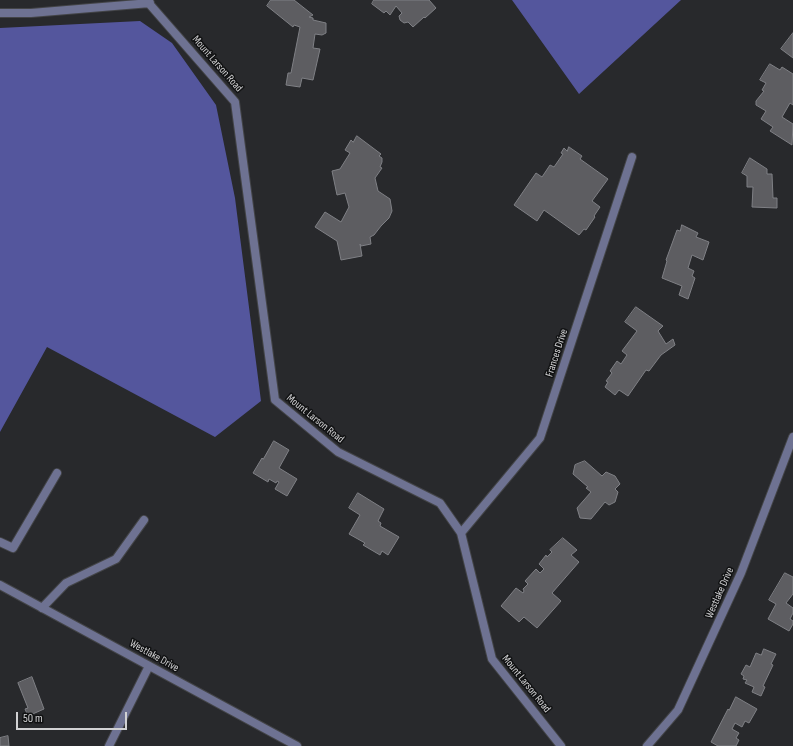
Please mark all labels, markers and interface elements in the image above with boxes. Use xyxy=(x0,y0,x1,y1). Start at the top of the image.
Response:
street label: Mount Larson Road xyxy=(189,33,245,95)
street label: Frances Drive xyxy=(543,327,571,379)
street label: Mount Larson Road xyxy=(284,392,346,446)
street label: Westlake Drive xyxy=(703,565,737,621)
street label: Westlake Drive xyxy=(127,637,181,675)
street label: Mount Larson Road xyxy=(499,653,553,715)
scale bar xyxy=(18,704,129,730)
text: 50 m xyxy=(23,711,43,726)

